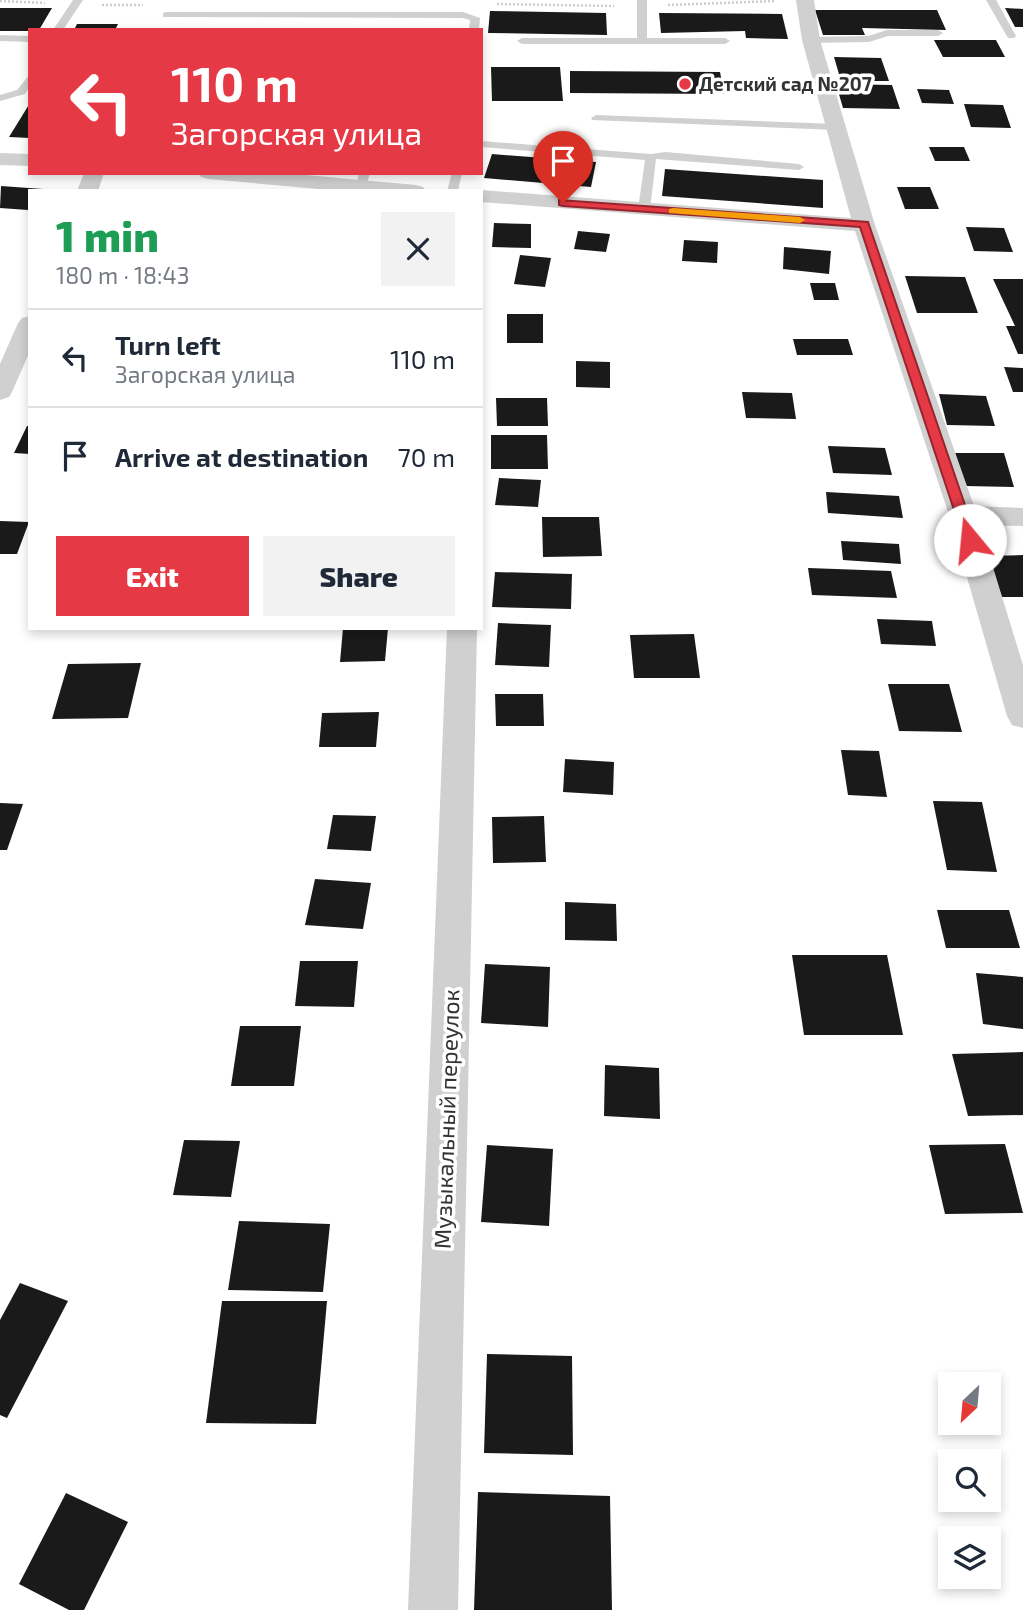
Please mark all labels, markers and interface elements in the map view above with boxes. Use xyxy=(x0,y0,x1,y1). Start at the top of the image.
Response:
text: 110 m xyxy=(171,53,298,112)
icon: left xyxy=(56,56,147,147)
place label: Детский сад №207 xyxy=(699,72,872,95)
marker: Детский сад №207 xyxy=(677,76,693,92)
text: Загорская улица xyxy=(171,113,422,151)
pin xyxy=(533,131,593,203)
icon: arrive xyxy=(544,142,582,180)
text: 1 min xyxy=(56,210,159,260)
button: close xyxy=(381,212,455,286)
text: 180 m · 18:43 xyxy=(56,261,189,289)
text: Turn left xyxy=(115,329,221,360)
icon: left xyxy=(56,339,94,377)
text: 110 m xyxy=(390,343,455,374)
text: Загорская улица xyxy=(115,360,296,388)
icon: arrive xyxy=(56,437,94,475)
text: Arrive at destination xyxy=(115,441,368,472)
text: 70 m xyxy=(397,441,455,472)
position arrow xyxy=(933,503,1007,577)
button: Exit xyxy=(56,536,249,616)
button: Share xyxy=(263,536,455,616)
street label: Музыкальный переулок xyxy=(427,989,466,1249)
north arrow xyxy=(938,1372,1001,1435)
map controls xyxy=(938,1372,1001,1589)
button: search xyxy=(938,1449,1001,1512)
button: layers xyxy=(938,1526,1001,1589)

